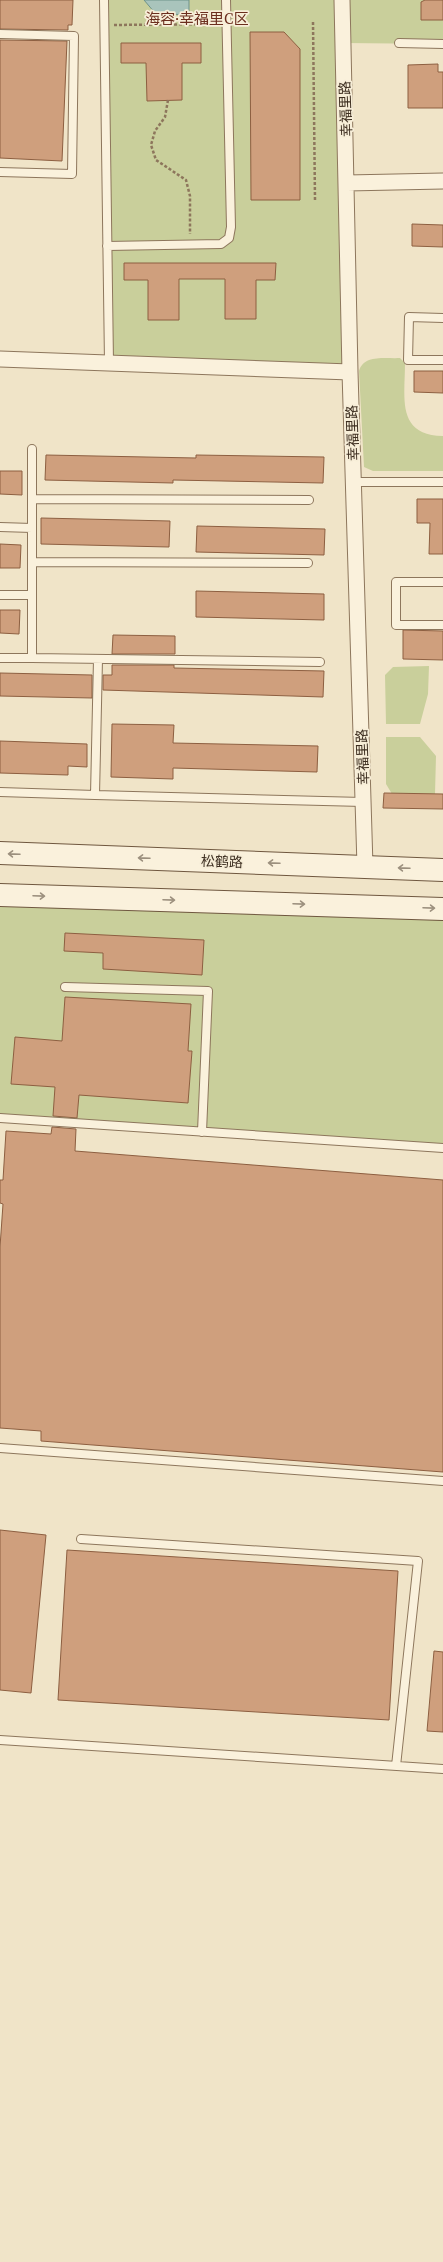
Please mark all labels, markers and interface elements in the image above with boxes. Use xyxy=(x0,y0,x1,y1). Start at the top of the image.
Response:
district label: 海容·幸福里C区 xyxy=(145,8,249,28)
street label: 幸福里路 xyxy=(335,81,355,137)
street label: 幸福里路 xyxy=(342,405,362,461)
street label: 幸福里路 xyxy=(352,729,372,785)
one-way arrow xyxy=(8,850,21,857)
street label: 松鹤路 xyxy=(201,851,243,871)
one-way arrow xyxy=(138,855,151,862)
one-way arrow xyxy=(268,859,281,867)
one-way arrow xyxy=(398,864,411,872)
one-way arrow xyxy=(32,892,45,900)
one-way arrow xyxy=(162,896,175,904)
one-way arrow xyxy=(292,900,305,908)
one-way arrow xyxy=(422,905,435,912)

